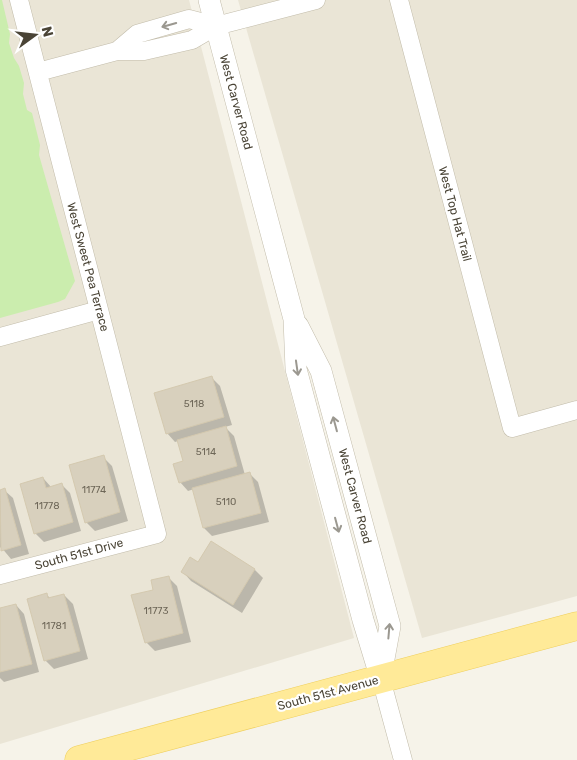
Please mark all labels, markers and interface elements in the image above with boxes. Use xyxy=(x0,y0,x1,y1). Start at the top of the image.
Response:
north arrow xyxy=(10,10,60,60)
one-way arrow xyxy=(162,20,178,30)
text: N xyxy=(38,25,57,39)
street label: West Carver Road xyxy=(217,53,255,151)
street label: West Top Hat Trail xyxy=(436,165,474,263)
street label: West Sweet Pea Terrace xyxy=(64,201,112,333)
one-way arrow xyxy=(292,359,302,375)
house number: 5118 xyxy=(184,398,204,410)
one-way arrow xyxy=(330,416,340,432)
house number: 5114 xyxy=(196,446,216,458)
street label: West Carver Road xyxy=(336,447,374,545)
house number: 11774 xyxy=(82,484,106,496)
house number: 5110 xyxy=(216,496,236,508)
house number: 11778 xyxy=(34,500,60,512)
one-way arrow xyxy=(333,517,343,533)
street label: South 51st Drive xyxy=(33,535,125,573)
house number: 11773 xyxy=(144,605,168,617)
house number: 11781 xyxy=(42,620,66,632)
one-way arrow xyxy=(384,624,393,640)
street label: South 51st Avenue xyxy=(276,673,380,713)

